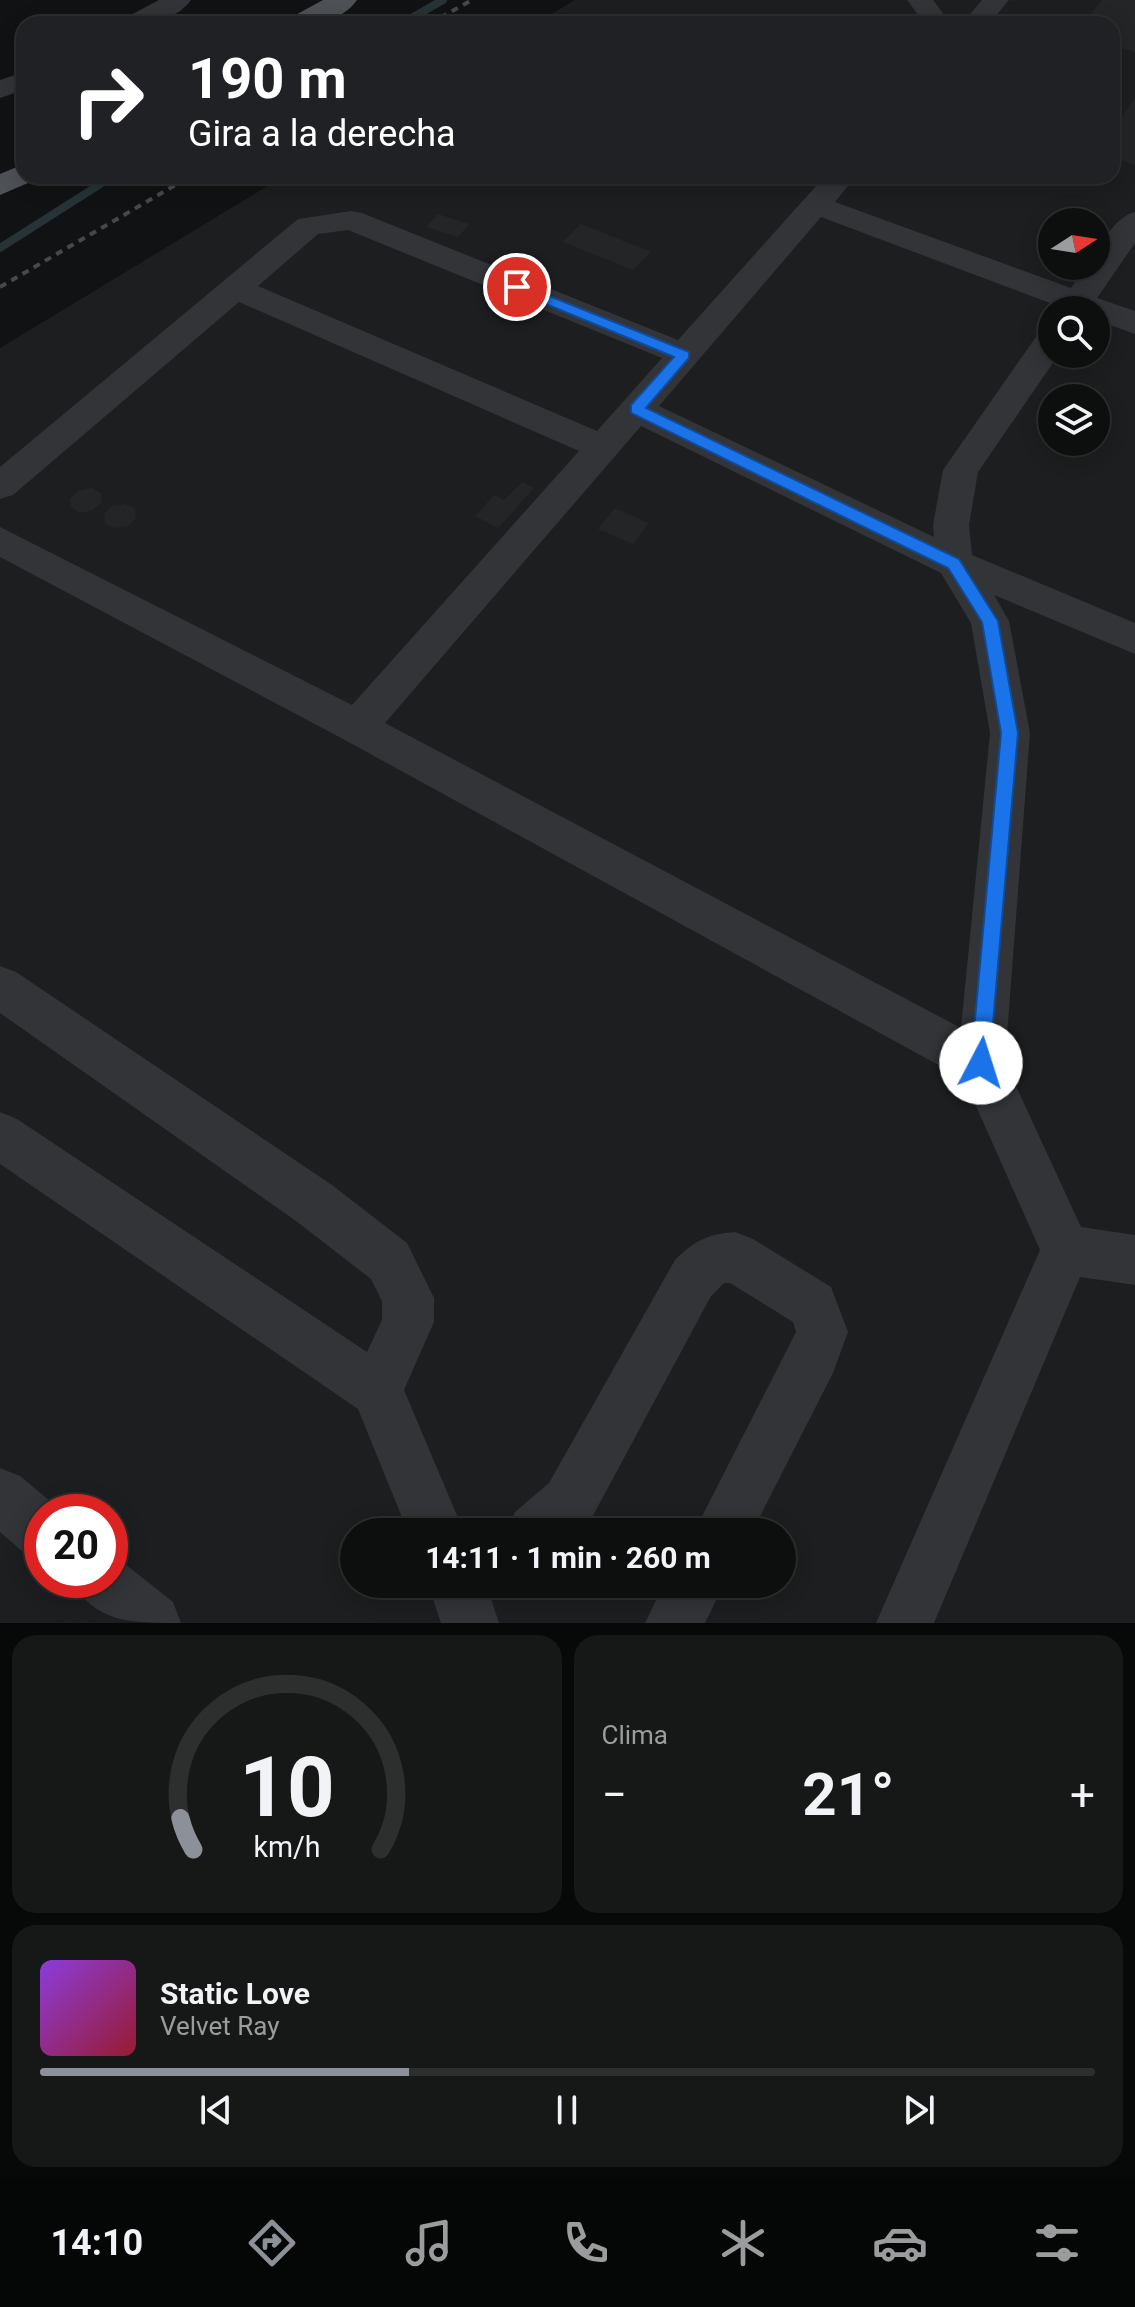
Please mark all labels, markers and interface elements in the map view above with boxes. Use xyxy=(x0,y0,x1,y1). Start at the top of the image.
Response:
text: 190 m xyxy=(188,46,347,112)
icon: right xyxy=(56,48,160,152)
text: Gira a la derecha xyxy=(188,113,456,155)
north arrow xyxy=(1038,208,1110,280)
map controls xyxy=(1038,208,1110,456)
pin xyxy=(483,253,551,321)
icon: arrive xyxy=(495,265,539,309)
button: search xyxy=(1038,296,1110,368)
button: layers xyxy=(1038,384,1110,456)
position arrow xyxy=(939,1021,1023,1105)
speed limit sign: 20 xyxy=(24,1494,128,1598)
text: 14:11 · 1 min · 260 m xyxy=(425,1540,711,1575)
text: Clima xyxy=(602,1720,668,1750)
text: 10 xyxy=(239,1739,334,1836)
text: 21° xyxy=(802,1759,894,1830)
text: − xyxy=(602,1769,627,1821)
text: + xyxy=(1070,1769,1095,1821)
text: km/h xyxy=(253,1830,320,1864)
text: Static Love xyxy=(160,1976,310,2011)
text: Velvet Ray xyxy=(160,2011,280,2041)
icon: previous xyxy=(194,2088,238,2132)
icon: pause xyxy=(545,2088,589,2132)
icon: next xyxy=(897,2088,941,2132)
icon: directions xyxy=(244,2215,300,2271)
icon: music xyxy=(401,2215,457,2271)
icon: phone xyxy=(558,2215,614,2271)
icon: climate xyxy=(715,2215,771,2271)
icon: car xyxy=(872,2215,928,2271)
icon: filters xyxy=(1029,2215,1085,2271)
text: 14:10 xyxy=(50,2222,143,2264)

